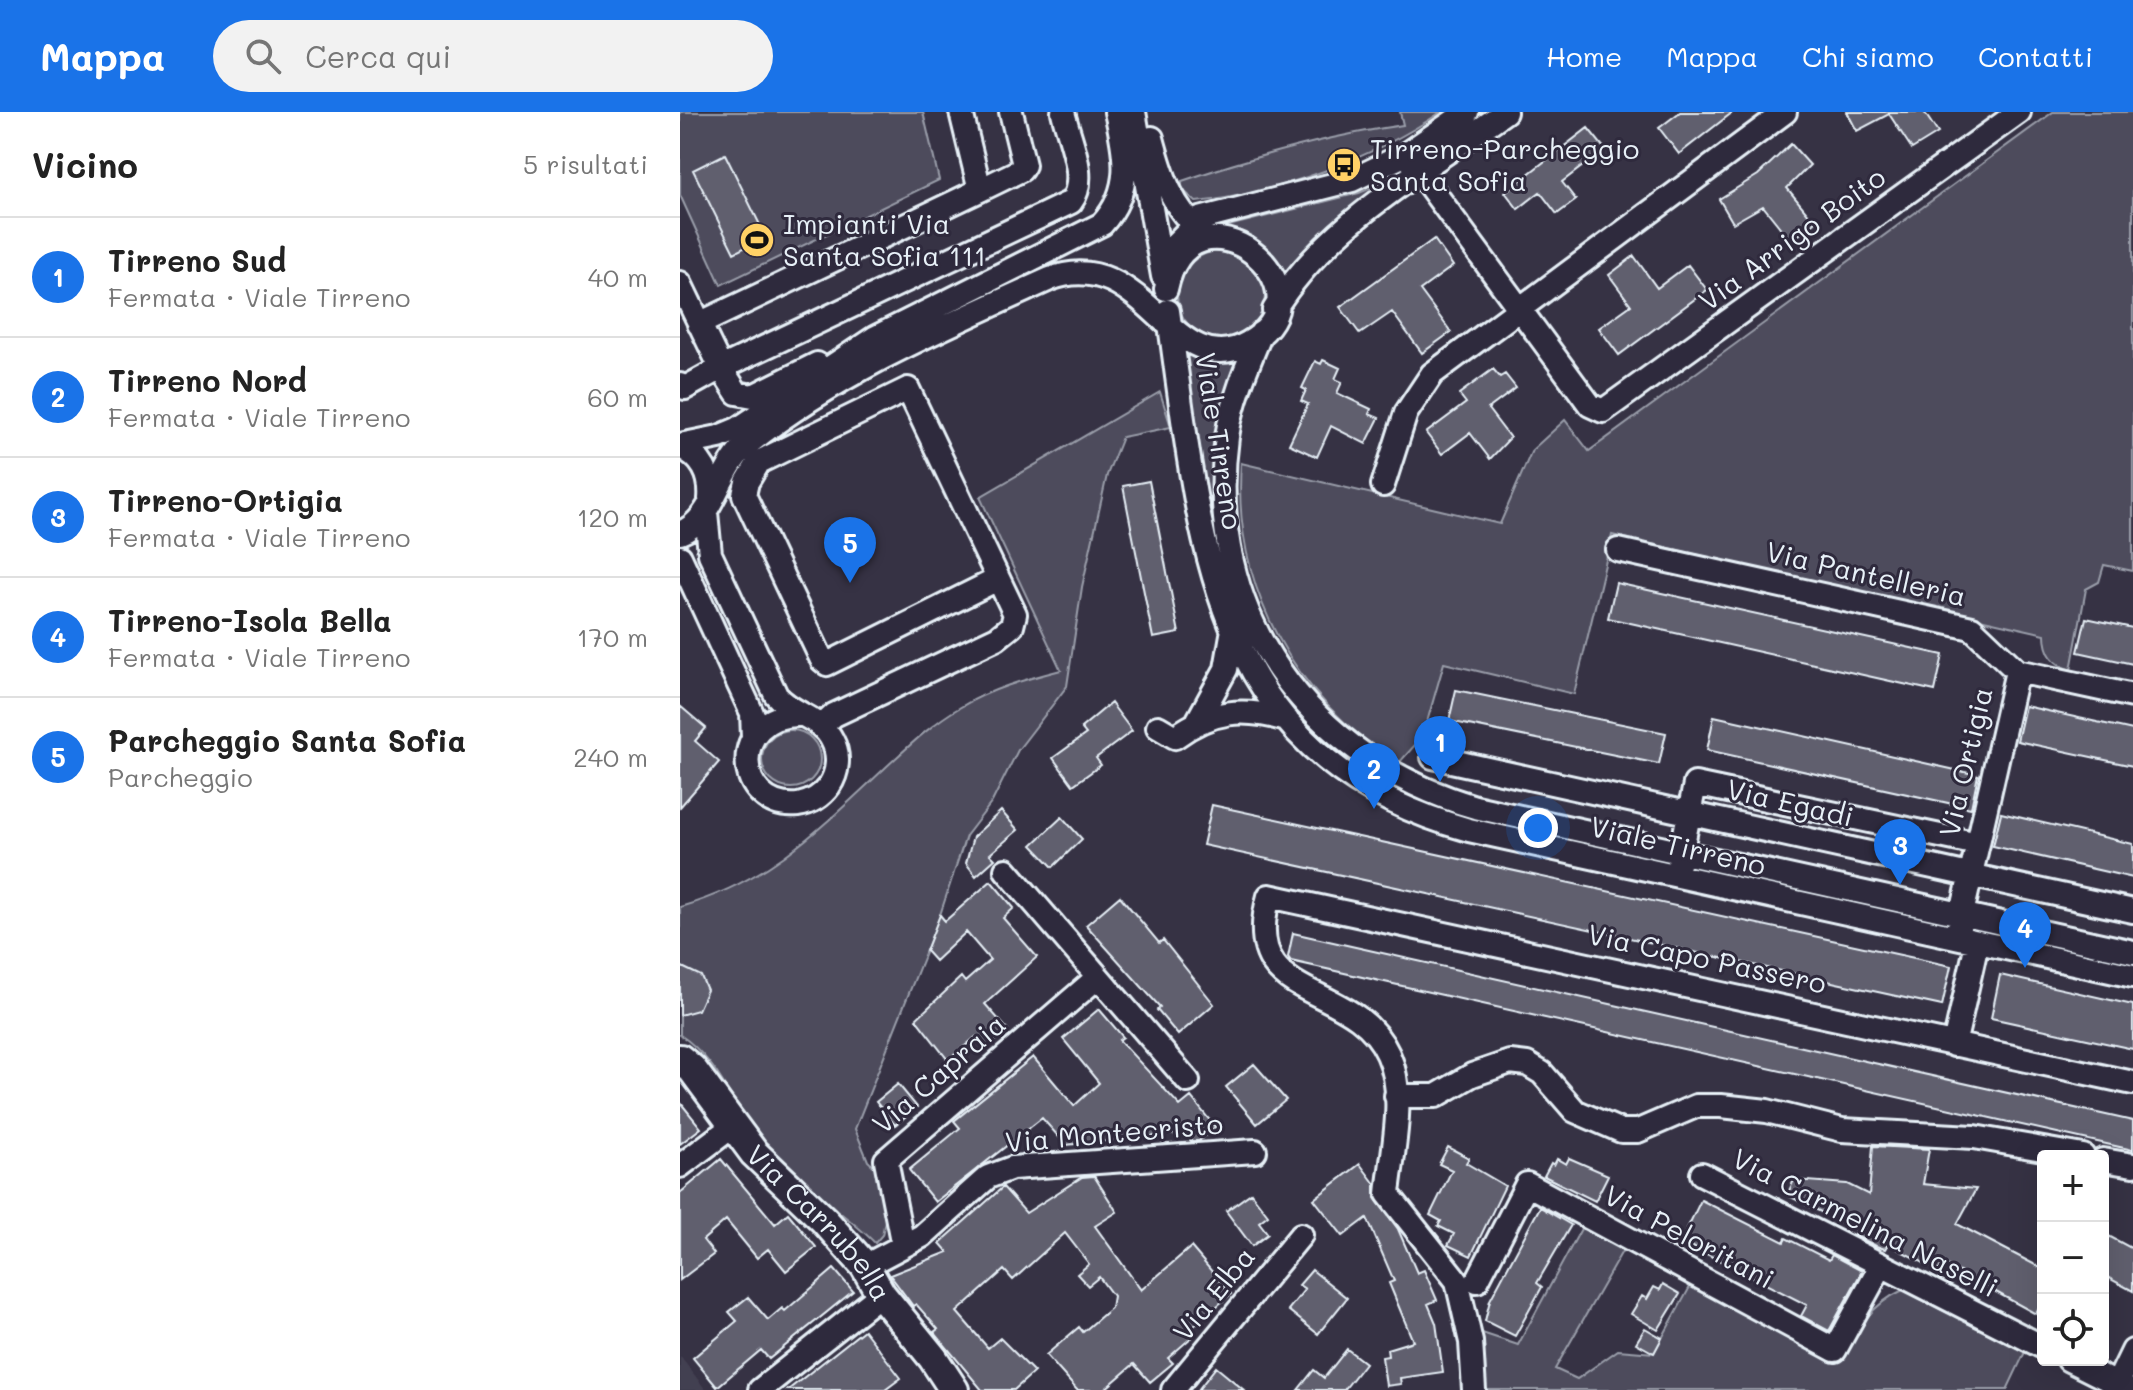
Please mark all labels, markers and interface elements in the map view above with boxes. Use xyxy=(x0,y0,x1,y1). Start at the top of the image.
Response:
search box xyxy=(213,20,773,92)
text: Mappa xyxy=(40,31,165,81)
icon: search xyxy=(241,34,285,78)
text: Cerca qui xyxy=(305,36,451,76)
text: Home xyxy=(1546,38,1622,74)
text: Mappa xyxy=(1666,38,1758,74)
text: Chi siamo xyxy=(1802,38,1934,74)
text: Contatti xyxy=(1978,38,2093,74)
place label: Tirreno-Parcheggio Santa Sofia xyxy=(1370,130,1639,198)
text: Vicino xyxy=(32,142,138,187)
bus stop icon: Tirreno-Parcheggio Santa Sofia xyxy=(1325,146,1363,184)
text: 5 risultati xyxy=(523,147,648,181)
street label: Via Arrigo Boito xyxy=(1691,158,1892,318)
place label: Impianti Via Santa Sofia 111 xyxy=(783,205,986,273)
sports icon: Impianti Via Santa Sofia 111 xyxy=(738,221,776,259)
text: Tirreno Sud xyxy=(108,240,286,280)
text: 1 xyxy=(52,260,64,294)
text: 40 m xyxy=(588,260,648,294)
text: Fermata · Viale Tirreno xyxy=(108,280,410,314)
street label: Viale Tirreno xyxy=(1188,350,1252,532)
text: Tirreno Nord xyxy=(108,360,307,400)
text: 2 xyxy=(51,380,65,414)
text: 60 m xyxy=(587,380,648,414)
text: Fermata · Viale Tirreno xyxy=(108,400,410,434)
text: Tirreno-Ortigia xyxy=(108,480,343,520)
text: 3 xyxy=(50,500,66,534)
text: 120 m xyxy=(577,500,648,534)
pin: 5 xyxy=(824,517,876,583)
text: Fermata · Viale Tirreno xyxy=(108,520,410,554)
street label: Via Pantelleria xyxy=(1763,533,1970,614)
text: Tirreno-Isola Bella xyxy=(108,600,392,640)
text: 4 xyxy=(50,620,66,654)
text: 170 m xyxy=(577,620,648,654)
text: Fermata · Viale Tirreno xyxy=(108,640,410,674)
street label: Via Ortigia xyxy=(1930,683,2000,840)
pin: 1 xyxy=(1414,716,1466,782)
text: Parcheggio Santa Sofia xyxy=(108,720,466,760)
text: 5 xyxy=(50,740,66,774)
text: 240 m xyxy=(573,740,648,774)
pin: 2 xyxy=(1348,743,1400,809)
text: Parcheggio xyxy=(108,760,253,794)
street label: Via Egadi xyxy=(1723,770,1857,834)
street label: Viale Tirreno xyxy=(1587,807,1770,883)
your location xyxy=(1518,808,1558,848)
pin: 3 xyxy=(1874,819,1926,885)
pin: 4 xyxy=(1999,902,2051,968)
street label: Via Capo Passero xyxy=(1585,915,1830,1001)
street label: Via Capraia xyxy=(864,1005,1012,1141)
street label: Via Montecristo xyxy=(1003,1105,1224,1159)
street label: Via Carrubella xyxy=(739,1136,900,1307)
street label: Via Carmelina Naselli xyxy=(1727,1139,2004,1305)
map controls xyxy=(2037,1150,2109,1366)
button: + xyxy=(2037,1150,2109,1222)
street label: Via Peloritani xyxy=(1598,1176,1781,1296)
button: − xyxy=(2037,1222,2109,1294)
street label: Via Elba xyxy=(1164,1239,1262,1348)
button: locate xyxy=(2037,1294,2109,1366)

